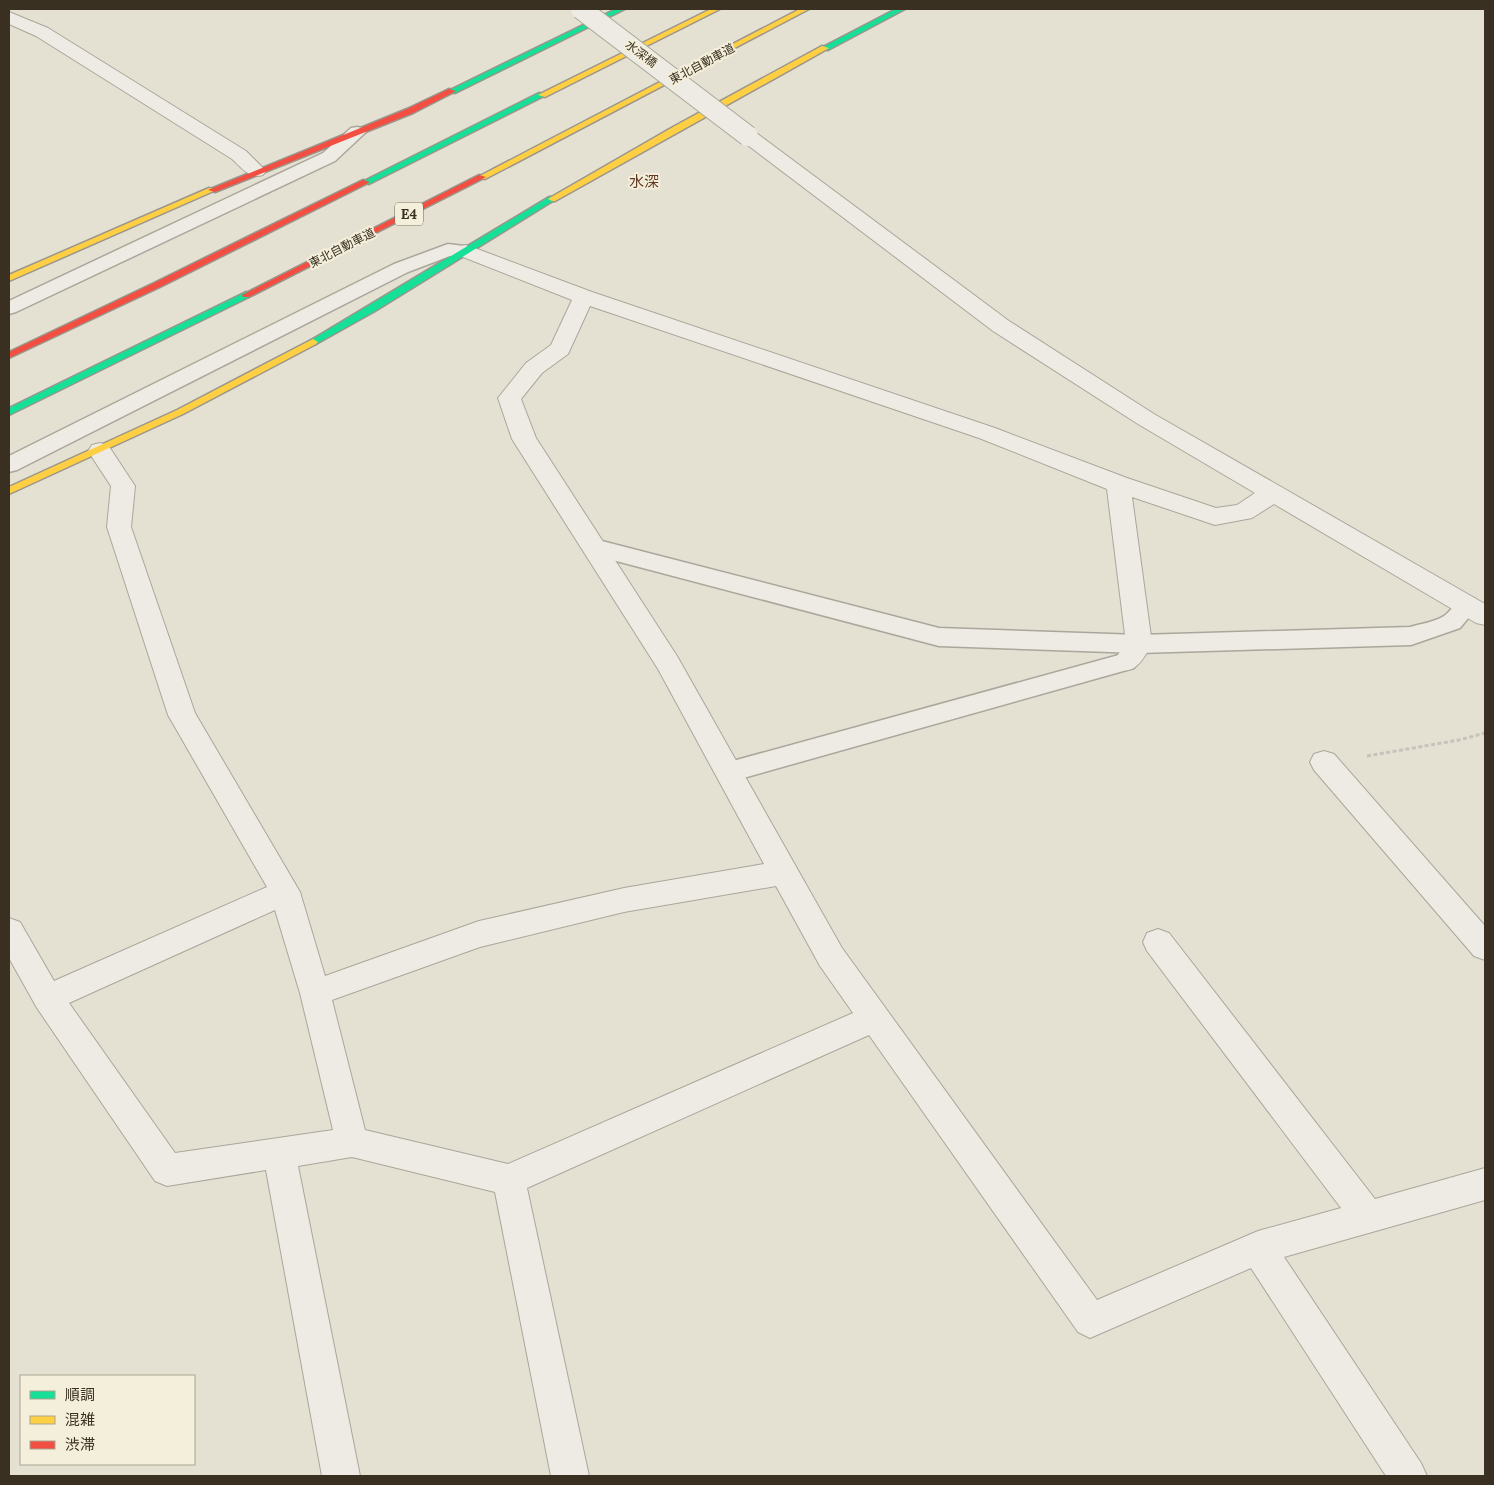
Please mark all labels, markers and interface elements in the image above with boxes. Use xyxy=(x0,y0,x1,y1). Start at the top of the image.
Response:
street label: 水深橋 xyxy=(622,37,660,70)
street label: 東北自動車道 xyxy=(666,40,737,87)
district label: 水深 xyxy=(629,172,659,191)
road number: E4 xyxy=(395,202,423,225)
street label: 東北自動車道 xyxy=(306,225,377,271)
legend xyxy=(20,1375,195,1465)
text: 順調 xyxy=(65,1385,95,1404)
text: 混雑 xyxy=(65,1410,95,1429)
text: 渋滞 xyxy=(65,1435,95,1454)

